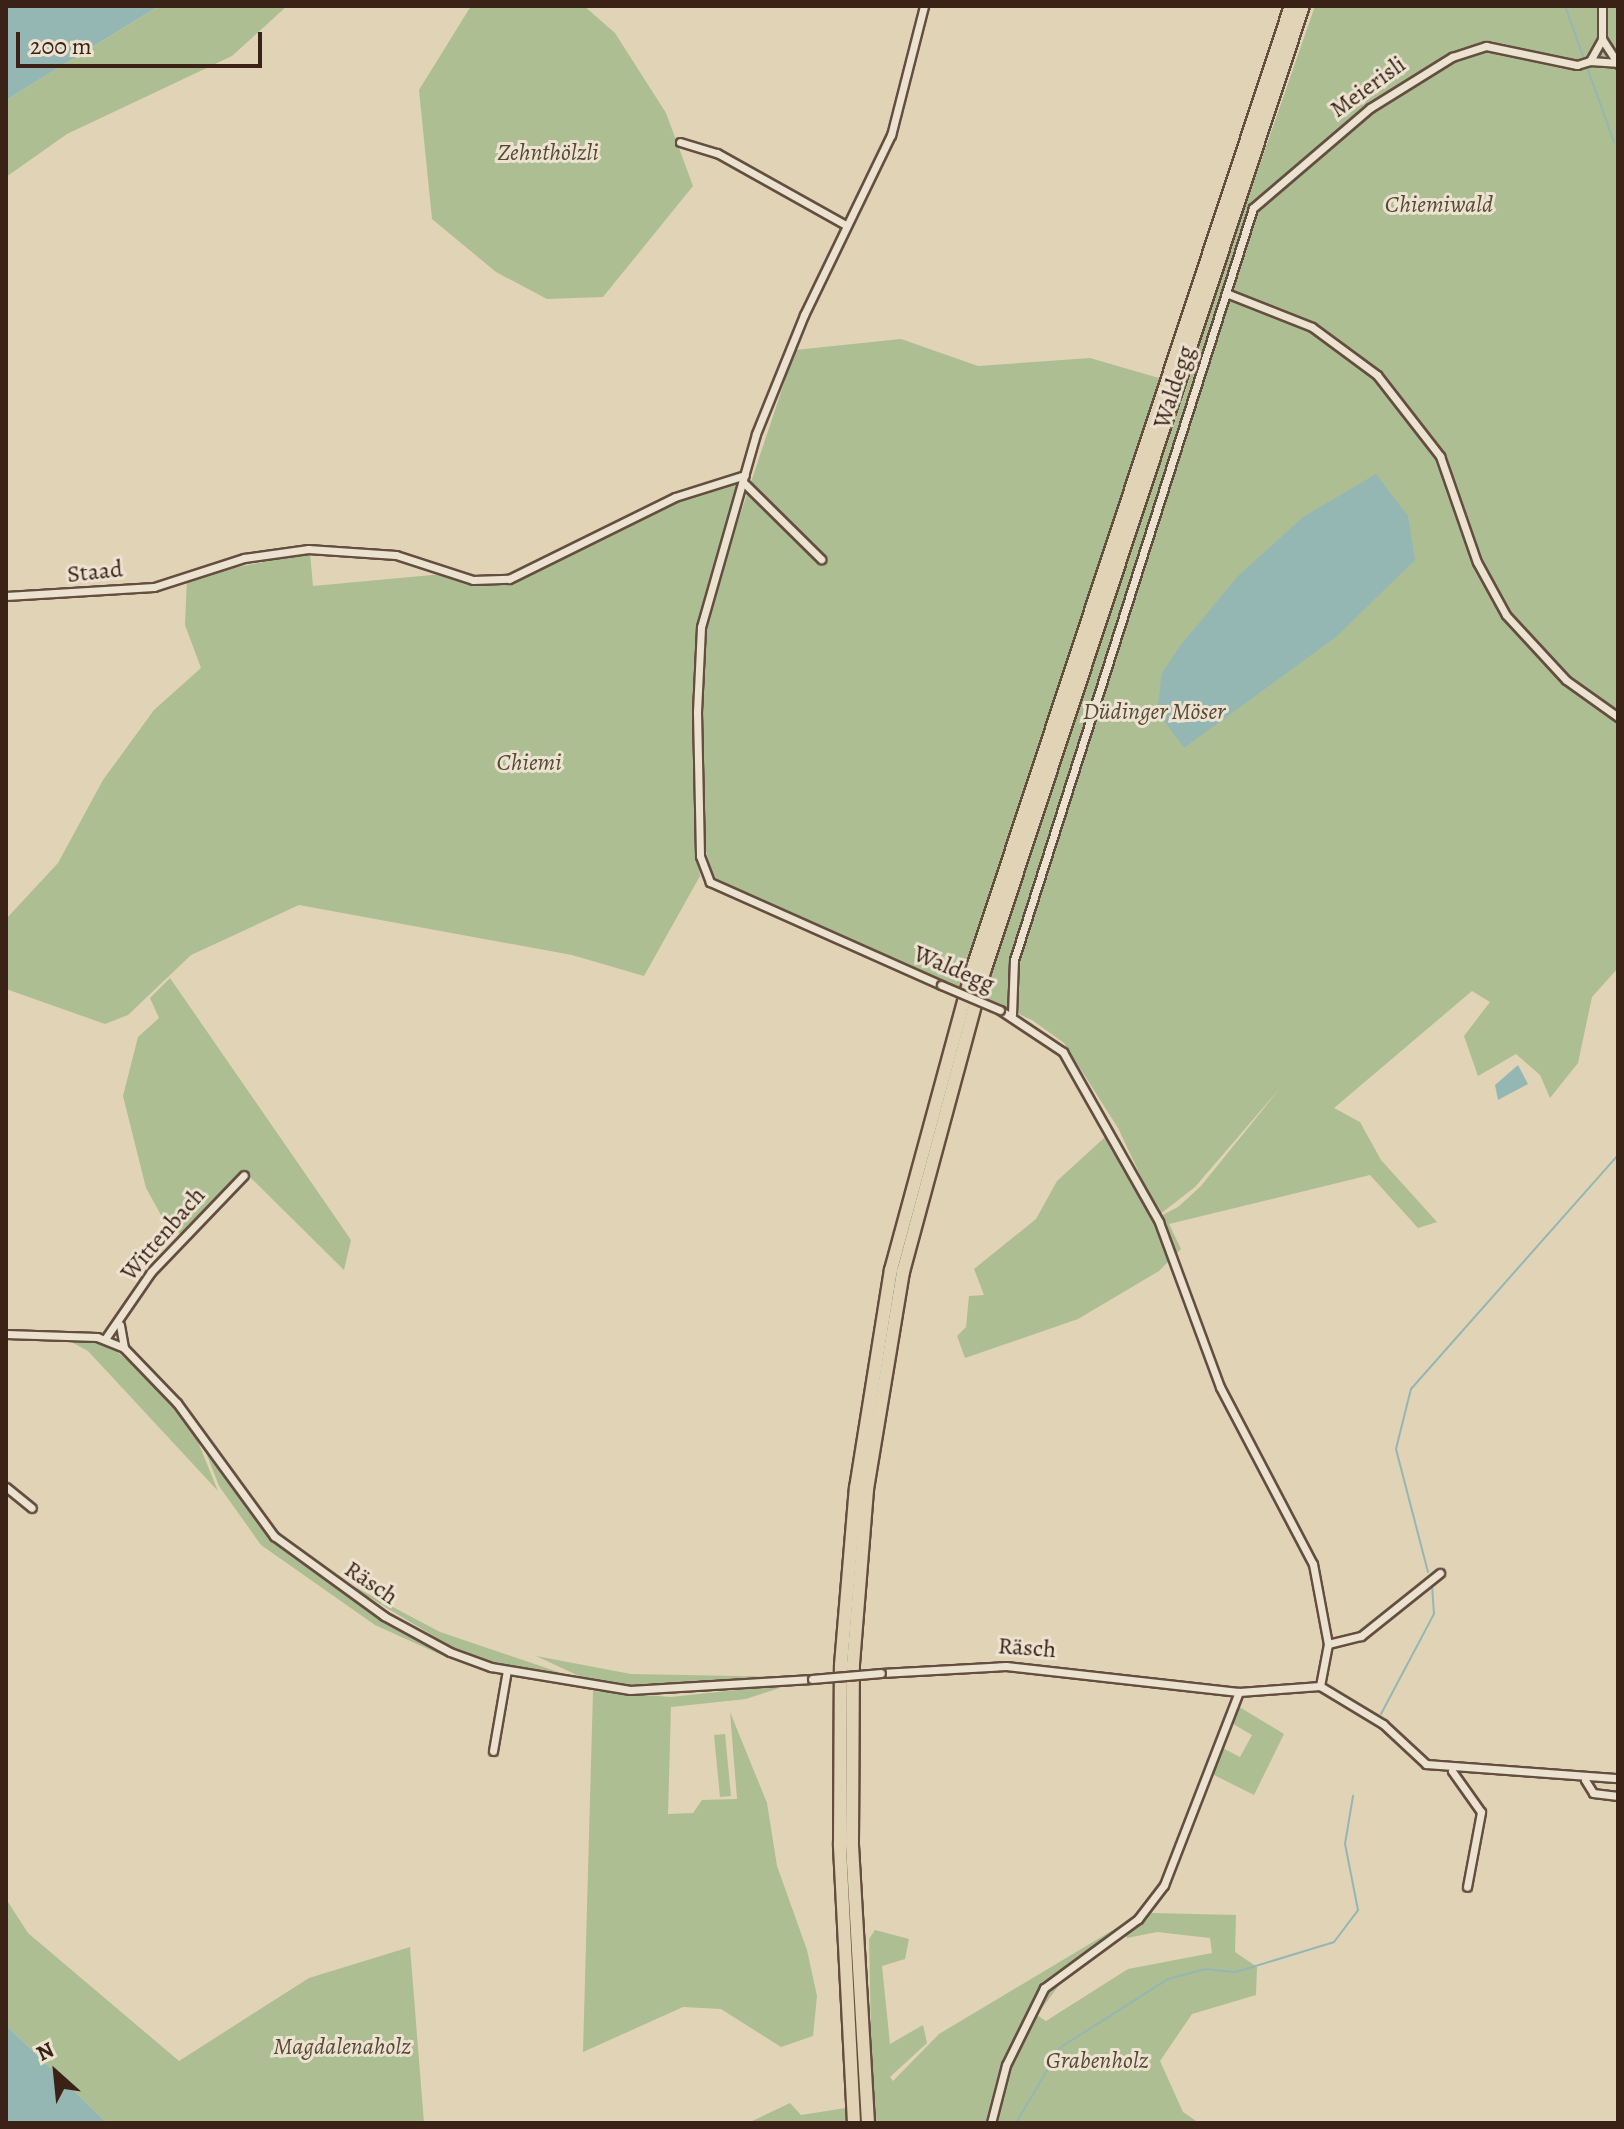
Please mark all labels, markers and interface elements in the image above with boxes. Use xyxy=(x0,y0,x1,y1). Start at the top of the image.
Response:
scale bar xyxy=(20,16,266,66)
text: 200 m xyxy=(30,30,92,62)
street label: Meierisli xyxy=(1325,50,1411,124)
park label: Zehnthölzli xyxy=(497,139,599,167)
park label: Chiemiwald xyxy=(1385,191,1493,219)
street label: Waldegg xyxy=(1147,342,1201,432)
street label: Staad xyxy=(66,555,124,589)
park label: Düdinger Möser xyxy=(1083,698,1225,726)
park label: Chiemi xyxy=(496,749,562,777)
street label: Waldegg xyxy=(909,939,999,999)
street label: Wittenbach xyxy=(115,1181,211,1287)
street label: Räsch xyxy=(339,1555,403,1611)
street label: Räsch xyxy=(997,1632,1057,1664)
north arrow xyxy=(16,2033,96,2113)
park label: Magdalenaholz xyxy=(273,2033,411,2061)
text: N xyxy=(31,2035,59,2069)
park label: Grabenholz xyxy=(1046,2047,1148,2075)

